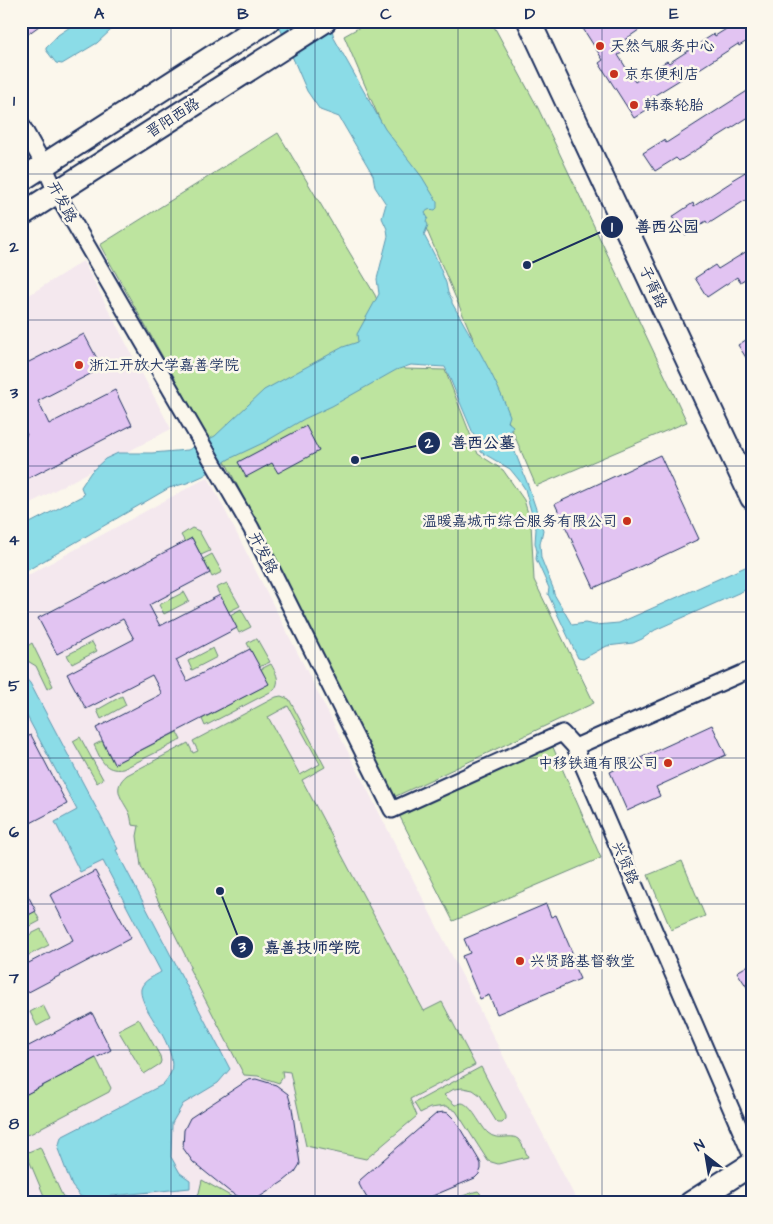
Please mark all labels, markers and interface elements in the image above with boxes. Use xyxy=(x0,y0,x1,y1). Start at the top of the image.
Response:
text: A xyxy=(94,3,105,25)
text: B xyxy=(237,3,249,25)
text: C xyxy=(380,3,392,25)
text: D xyxy=(525,3,536,25)
text: E xyxy=(669,3,679,25)
place label: 天然气服务中心 xyxy=(610,36,715,57)
marker: 天然气服务中心 xyxy=(594,40,606,52)
place label: 京东便利店 xyxy=(624,64,699,85)
marker: 京东便利店 xyxy=(608,68,620,80)
text: 1 xyxy=(13,90,16,112)
street label: 晋阳西路 xyxy=(142,93,204,143)
place label: 韩泰轮胎 xyxy=(644,95,704,116)
marker: 韩泰轮胎 xyxy=(628,99,640,111)
street label: 开发路 xyxy=(42,177,82,227)
callout: 善西公园 xyxy=(600,211,709,242)
text: 善西公园 xyxy=(635,216,699,238)
text: 1 xyxy=(611,217,613,238)
text: 2 xyxy=(8,236,19,258)
street label: 子胥路 xyxy=(634,262,672,312)
place label: 浙江开放大学嘉善学院 xyxy=(89,355,239,376)
marker: 浙江开放大学嘉善学院 xyxy=(73,359,85,371)
text: 3 xyxy=(9,382,19,404)
callout: 善西公墓 xyxy=(416,427,525,458)
text: 善西公墓 xyxy=(451,432,515,454)
text: 2 xyxy=(424,433,434,454)
place label: 温暖嘉城市综合服务有限公司 xyxy=(422,511,617,532)
marker: 温暖嘉城市综合服务有限公司 xyxy=(621,515,633,527)
street label: 开发路 xyxy=(243,528,283,578)
text: 4 xyxy=(9,529,20,551)
text: 5 xyxy=(8,675,20,697)
place label: 中移铁通有限公司 xyxy=(538,753,658,774)
marker: 中移铁通有限公司 xyxy=(662,757,674,769)
text: 6 xyxy=(9,821,19,843)
street label: 兴贤路 xyxy=(607,838,643,888)
callout: 嘉善技师学院 xyxy=(229,932,370,963)
text: 3 xyxy=(237,937,246,958)
text: 嘉善技师学院 xyxy=(264,937,360,959)
place label: 兴贤路基督教堂 xyxy=(530,951,635,972)
marker: 兴贤路基督教堂 xyxy=(514,955,526,967)
text: 7 xyxy=(8,967,19,989)
text: 8 xyxy=(9,1113,20,1135)
north arrow xyxy=(680,1132,730,1182)
text: N xyxy=(691,1135,709,1157)

